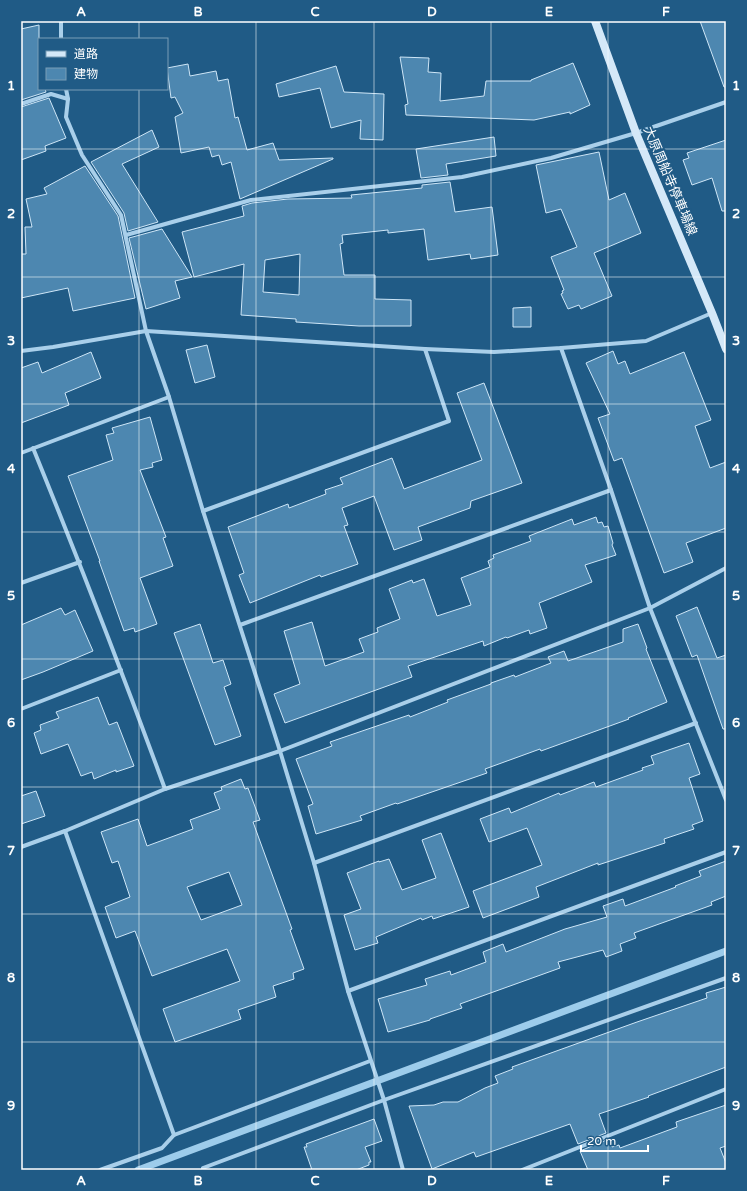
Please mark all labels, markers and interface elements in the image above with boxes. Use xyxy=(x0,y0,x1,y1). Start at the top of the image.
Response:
text: A xyxy=(76,4,86,20)
text: B xyxy=(193,4,203,20)
text: C xyxy=(310,4,320,20)
text: D xyxy=(427,4,437,20)
text: E xyxy=(545,4,553,20)
text: F xyxy=(662,4,670,20)
legend xyxy=(38,38,168,90)
text: 道路 xyxy=(74,47,98,61)
text: 建物 xyxy=(74,67,98,81)
text: 1 xyxy=(7,78,15,94)
text: 1 xyxy=(732,78,740,94)
street label: 大原周船寺停車場線 xyxy=(640,124,700,238)
text: 2 xyxy=(7,206,15,222)
text: 2 xyxy=(732,206,740,222)
text: 3 xyxy=(7,333,15,349)
text: 3 xyxy=(732,333,740,349)
text: 4 xyxy=(7,461,16,477)
text: 4 xyxy=(732,461,741,477)
text: 5 xyxy=(7,588,15,604)
text: 5 xyxy=(732,588,740,604)
text: 6 xyxy=(7,715,15,731)
text: 6 xyxy=(732,715,740,731)
text: 7 xyxy=(7,843,15,859)
text: 7 xyxy=(732,843,740,859)
text: 8 xyxy=(7,970,15,986)
text: 8 xyxy=(732,970,740,986)
text: 9 xyxy=(7,1098,15,1114)
text: 9 xyxy=(732,1098,740,1114)
scale bar xyxy=(581,1127,648,1153)
text: 20 m xyxy=(587,1134,616,1148)
text: A xyxy=(76,1173,86,1189)
text: B xyxy=(193,1173,203,1189)
text: C xyxy=(310,1173,320,1189)
text: D xyxy=(427,1173,437,1189)
text: E xyxy=(545,1173,553,1189)
text: F xyxy=(662,1173,670,1189)

